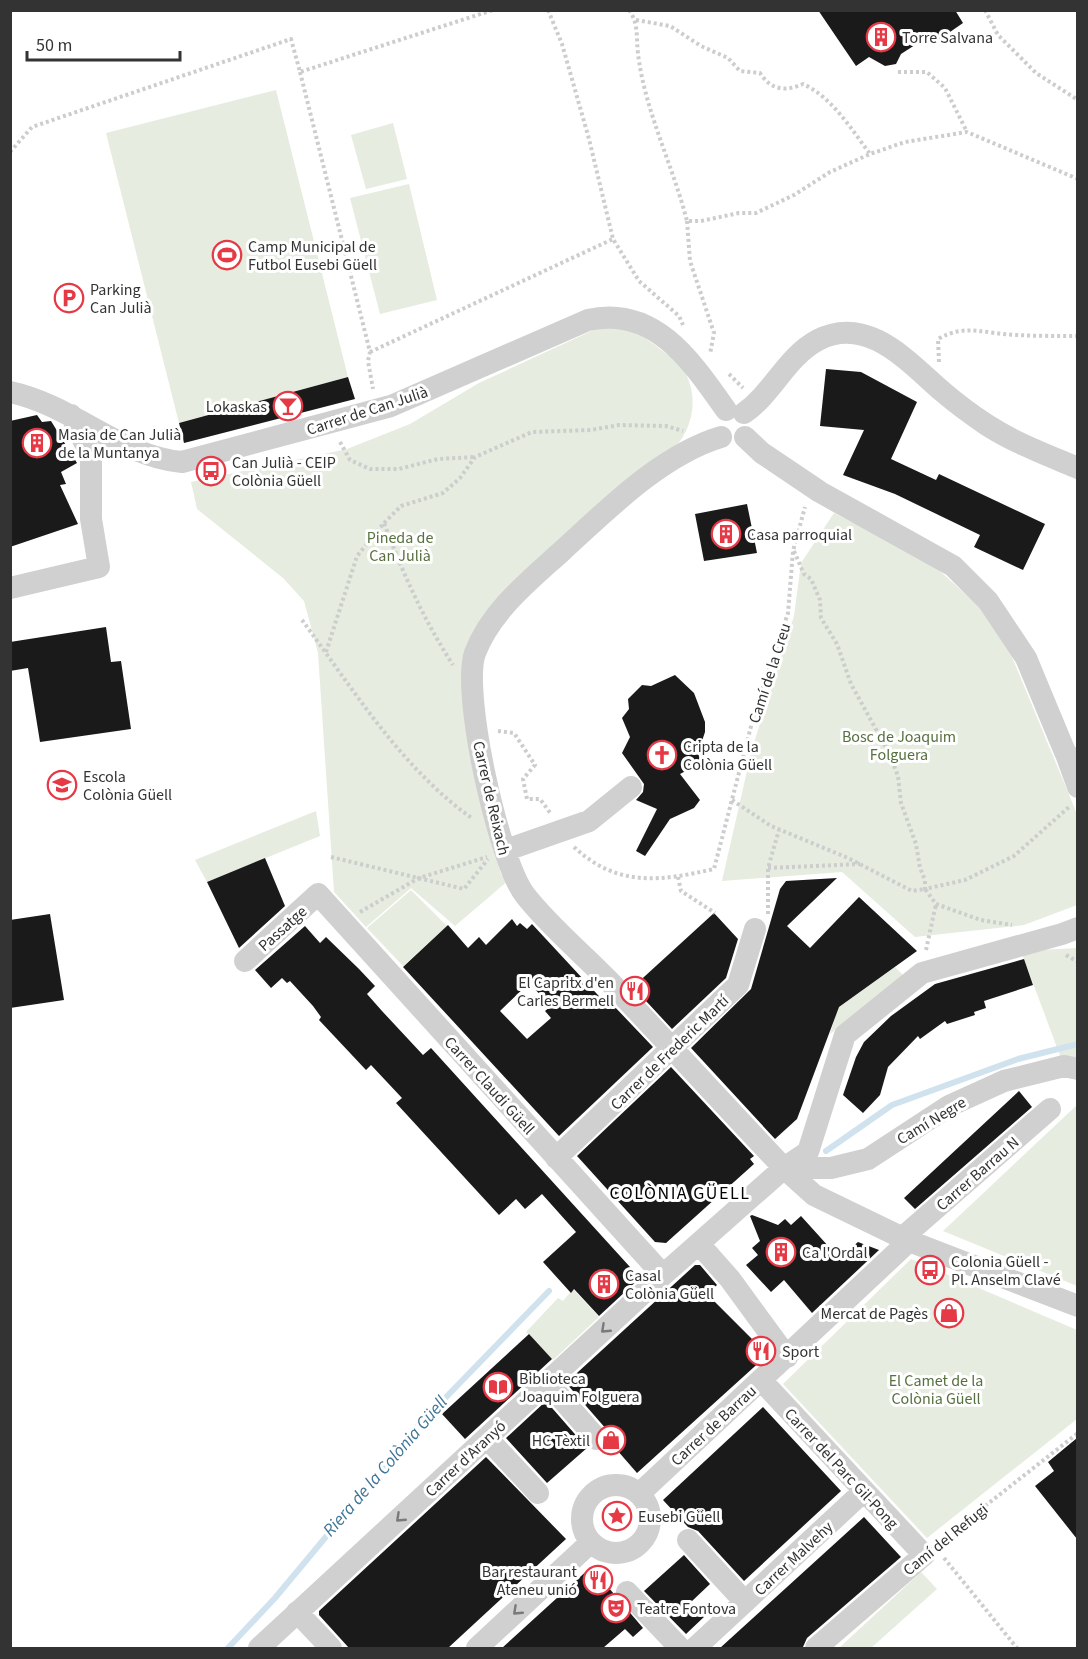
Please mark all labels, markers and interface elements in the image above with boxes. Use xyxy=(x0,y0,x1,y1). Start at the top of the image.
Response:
building icon: Torre Salvana xyxy=(865,21,897,53)
scale bar xyxy=(27,24,180,62)
place label: Torre Salvana xyxy=(902,27,993,49)
text: 50 m xyxy=(36,33,72,58)
place label: Camp Municipal de Futbol Eusebi Güell xyxy=(248,236,377,276)
sports icon: Camp Municipal de Futbol Eusebi Güell xyxy=(211,239,243,271)
place label: Parking Can Julià xyxy=(90,279,152,319)
parking icon: Parking Can Julià xyxy=(53,282,85,314)
street label: Carrer de Can Julià xyxy=(304,381,431,441)
bar icon: Lokaskas xyxy=(272,390,304,422)
place label: Lokaskas xyxy=(206,396,267,418)
place label: Masia de Can Julià de la Muntanya xyxy=(58,424,181,464)
building icon: Masia de Can Julià de la Muntanya xyxy=(21,427,53,459)
place label: Can Julià - CEIP Colònia Güell xyxy=(232,452,336,492)
bus stop icon: Can Julià - CEIP Colònia Güell xyxy=(195,455,227,487)
building icon: Casa parroquial xyxy=(710,518,742,550)
place label: Casa parroquial xyxy=(747,524,852,546)
park label: Pineda de Can Julià xyxy=(367,527,433,567)
street label: Camí de la Creu xyxy=(743,620,797,726)
park label: Bosc de Joaquim Folguera xyxy=(842,726,956,766)
place label: Cripta de la Colònia Güell xyxy=(683,736,772,776)
street label: Carrer de Reixach xyxy=(467,739,515,858)
church icon: Cripta de la Colònia Güell xyxy=(646,739,678,771)
place label: Escola Colònia Güell xyxy=(83,766,172,806)
school or university icon: Escola Colònia Güell xyxy=(46,769,78,801)
street label: Passatge xyxy=(253,901,312,957)
place label: El Capritx d'en Carles Bermell xyxy=(517,972,614,1012)
restaurant icon: El Capritx d'en Carles Bermell xyxy=(619,975,651,1007)
street label: Carrer de Frederic Martí xyxy=(606,989,735,1115)
street label: Carrer Claudi Güell xyxy=(439,1032,539,1140)
street label: Camí Negre xyxy=(893,1092,970,1150)
street label: Carrer Barrau N xyxy=(931,1132,1024,1216)
district label: COLÒNIA GÜELL xyxy=(610,1181,750,1206)
building icon: Ca l'Ordal xyxy=(765,1236,797,1268)
place label: Ca l'Ordal xyxy=(802,1242,868,1264)
place label: Colonia Güell - Pl. Anselm Clavé xyxy=(951,1251,1061,1291)
bus stop icon: Colonia Güell - Pl. Anselm Clavé xyxy=(914,1254,946,1286)
place label: Casal Colònia Güell xyxy=(625,1265,714,1305)
building icon: Casal Colònia Güell xyxy=(588,1268,620,1300)
shop icon: Mercat de Pagès xyxy=(933,1297,965,1329)
place label: Mercat de Pagès xyxy=(821,1303,928,1325)
one-way arrow xyxy=(601,1321,612,1332)
restaurant icon: Sport xyxy=(745,1335,777,1367)
place label: Sport xyxy=(782,1341,820,1363)
place label: Biblioteca Joaquim Folguera xyxy=(519,1368,640,1408)
park label: El Camet de la Colònia Güell xyxy=(889,1370,983,1410)
library icon: Biblioteca Joaquim Folguera xyxy=(482,1371,514,1403)
street label: Carrer de Barrau xyxy=(666,1380,761,1471)
water label: Riera de la Colònia Güell xyxy=(317,1390,454,1542)
street label: Carrer del Parc Gil-Pong xyxy=(779,1403,903,1534)
street label: Carrer d'Aranyó xyxy=(420,1415,511,1502)
shop icon: HC Tèxtil xyxy=(595,1424,627,1456)
place label: HC Tèxtil xyxy=(532,1430,590,1452)
street label: Camí del Refugi xyxy=(898,1499,993,1581)
place icon: Eusebi Güell xyxy=(601,1500,633,1532)
place label: Eusebi Güell xyxy=(638,1506,720,1528)
one-way arrow xyxy=(396,1511,406,1522)
street label: Carrer Malvehy xyxy=(750,1516,838,1601)
place label: Bar restaurant Ateneu unió xyxy=(482,1561,578,1601)
restaurant icon: Bar restaurant Ateneu unió xyxy=(582,1564,614,1596)
theatre icon: Teatre Fontova xyxy=(600,1592,632,1624)
place label: Teatre Fontova xyxy=(637,1598,736,1620)
one-way arrow xyxy=(513,1604,523,1615)

